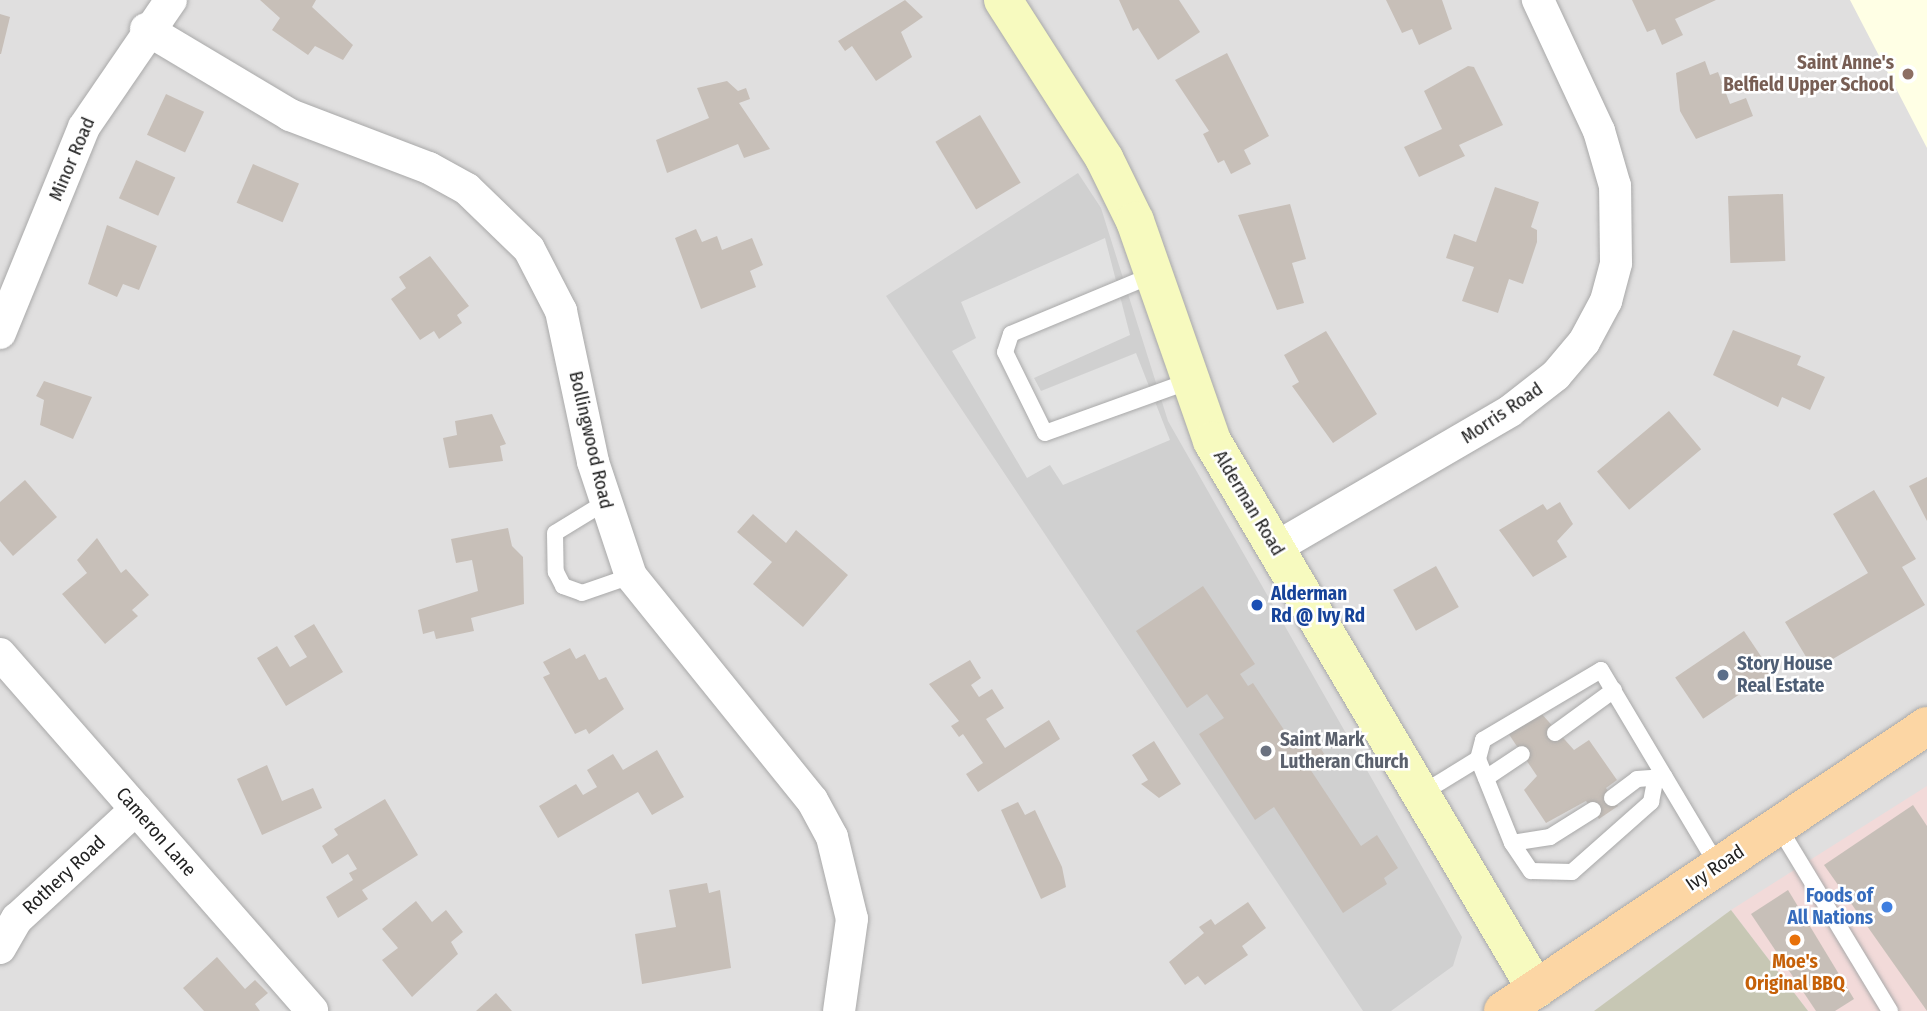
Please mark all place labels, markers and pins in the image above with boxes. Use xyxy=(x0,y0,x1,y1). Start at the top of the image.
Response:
place label: Saint Anne's Belfield Upper School xyxy=(1723,52,1894,96)
marker: Saint Anne's Belfield Upper School xyxy=(1900,66,1916,82)
place label: Alderman Rd @ Ivy Rd xyxy=(1271,583,1365,627)
marker: Alderman Rd @ Ivy Rd xyxy=(1249,597,1265,613)
place label: Story House Real Estate xyxy=(1737,653,1833,697)
marker: Story House Real Estate xyxy=(1715,667,1731,683)
place label: Saint Mark Lutheran Church xyxy=(1280,729,1409,773)
marker: Saint Mark Lutheran Church xyxy=(1258,743,1274,759)
place label: Foods of All Nations xyxy=(1788,885,1873,929)
marker: Foods of All Nations xyxy=(1879,899,1895,915)
marker: Moe's Original BBQ xyxy=(1787,932,1803,948)
place label: Moe's Original BBQ xyxy=(1745,951,1845,995)

